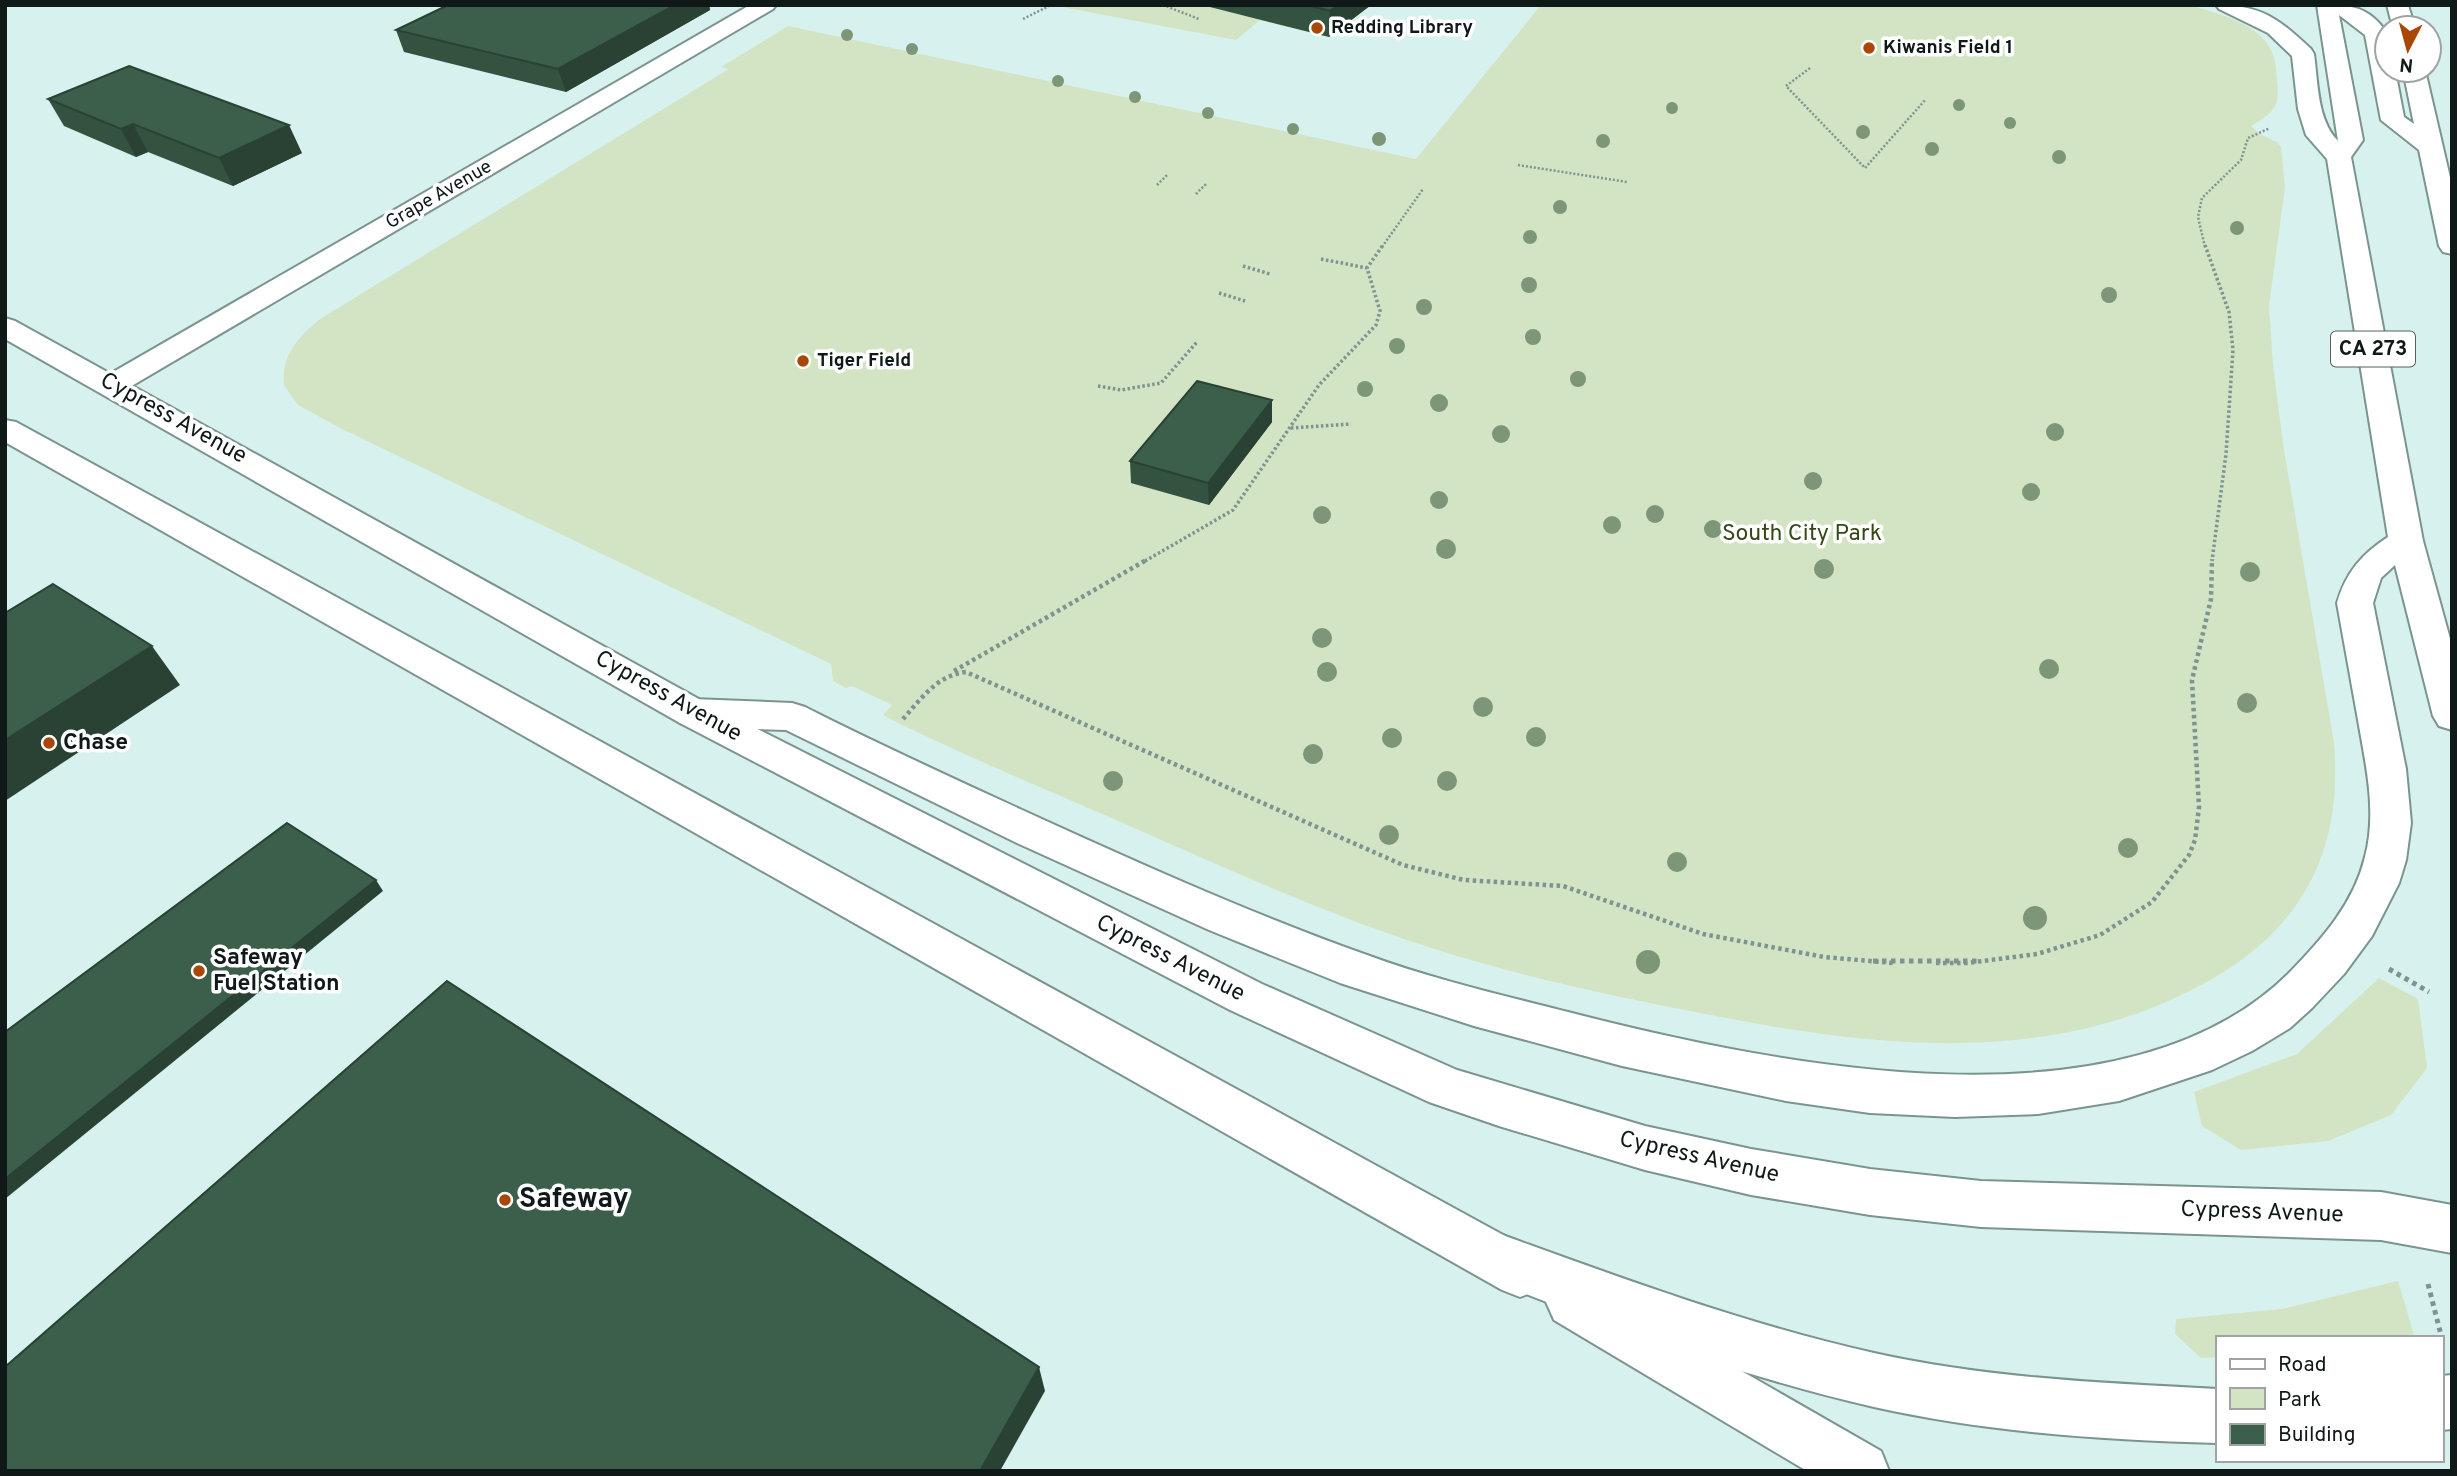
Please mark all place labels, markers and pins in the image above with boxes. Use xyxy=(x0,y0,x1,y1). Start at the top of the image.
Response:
place label: Redding Library xyxy=(1331,16,1473,40)
marker: Redding Library xyxy=(1309,20,1325,36)
place label: Kiwanis Field 1 xyxy=(1883,36,2013,60)
marker: Kiwanis Field 1 xyxy=(1861,40,1877,56)
place label: Tiger Field xyxy=(817,349,911,373)
marker: Tiger Field xyxy=(795,353,811,369)
place label: Chase xyxy=(63,729,128,758)
marker: Chase xyxy=(41,735,57,751)
place label: Safeway Fuel Station xyxy=(213,944,340,999)
marker: Safeway Fuel Station xyxy=(191,963,207,979)
place label: Safeway xyxy=(519,1182,629,1218)
marker: Safeway xyxy=(497,1192,513,1208)

